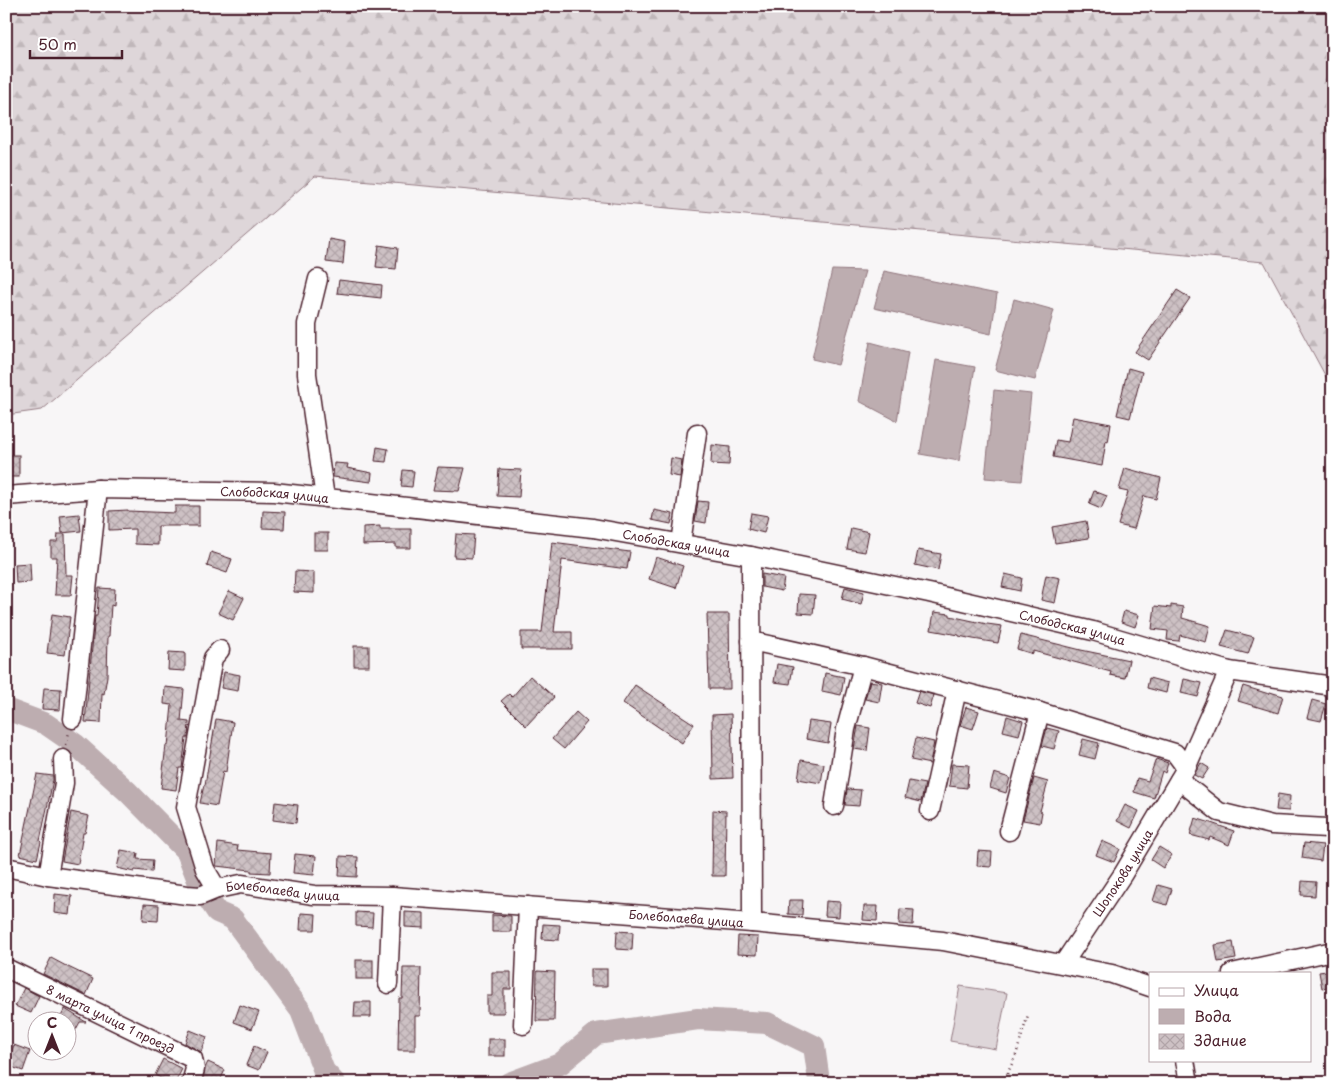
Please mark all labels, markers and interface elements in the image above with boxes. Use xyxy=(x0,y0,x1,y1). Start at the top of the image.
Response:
scale bar xyxy=(30,28,122,60)
text: 50 m xyxy=(38,32,77,55)
street label: Слободская улица xyxy=(220,482,330,507)
street label: Слободская улица xyxy=(621,524,732,561)
street label: Слободская улица xyxy=(1017,605,1128,649)
street label: Шопокова улица xyxy=(1088,825,1157,920)
street label: Болеболаева улица xyxy=(224,875,340,904)
street label: Болеболаева улица xyxy=(628,905,745,931)
legend xyxy=(1149,972,1312,1062)
text: Улица xyxy=(1194,978,1239,1001)
street label: 8 марта улица 1 проезд xyxy=(43,980,177,1058)
text: Вода xyxy=(1194,1004,1232,1027)
north arrow xyxy=(28,1012,78,1062)
text: С xyxy=(47,1012,57,1033)
text: Здание xyxy=(1194,1028,1247,1051)

